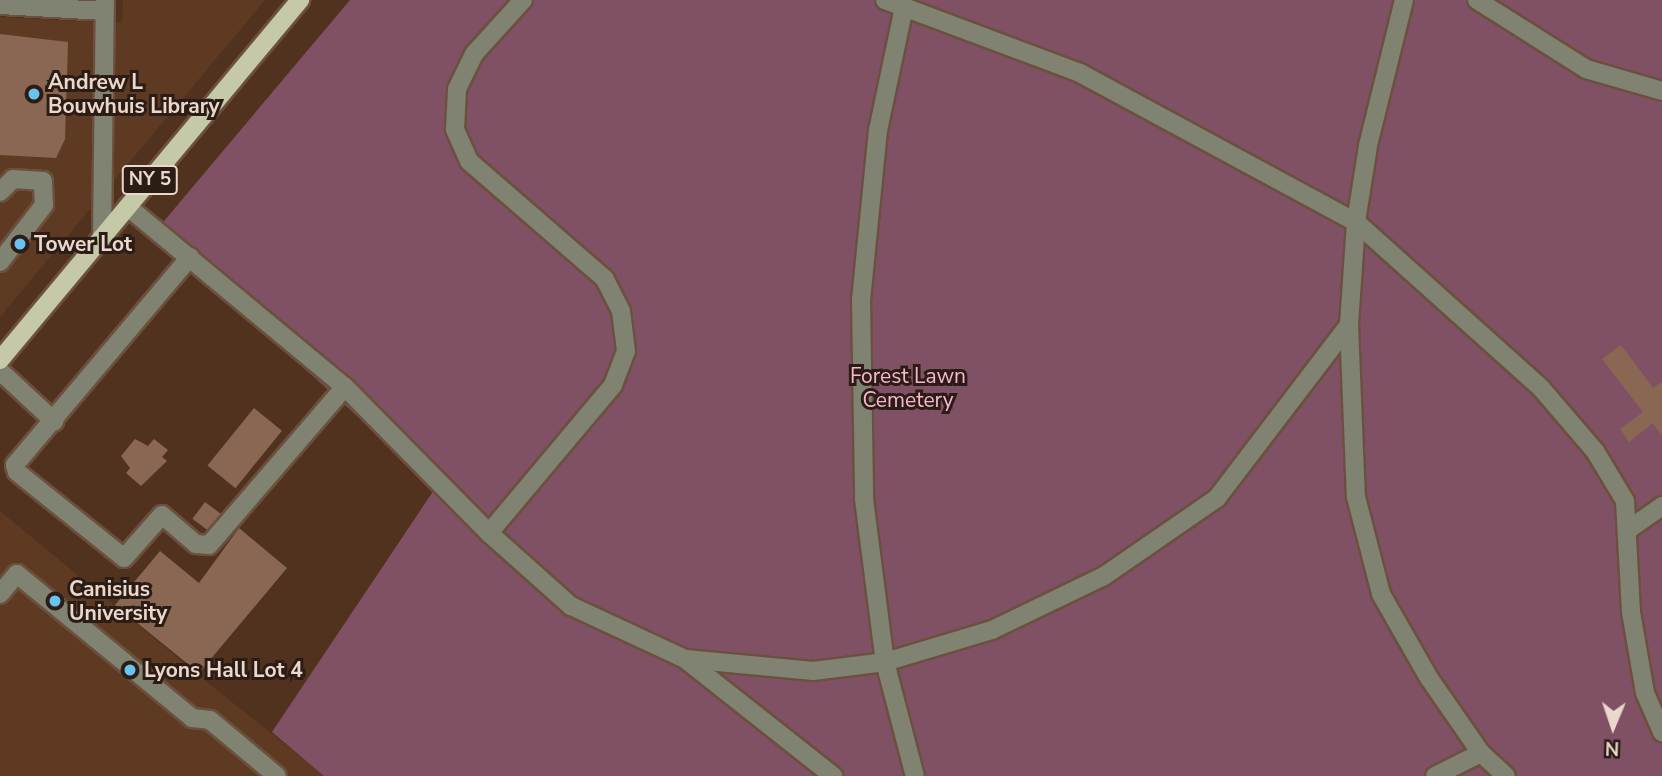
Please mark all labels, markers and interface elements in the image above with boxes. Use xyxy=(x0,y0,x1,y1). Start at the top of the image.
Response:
place label: Andrew L Bouwhuis Library xyxy=(48,69,220,119)
marker: Andrew L Bouwhuis Library xyxy=(26,86,42,102)
road number: NY 5 xyxy=(120,164,180,196)
place label: Tower Lot xyxy=(34,231,132,257)
marker: Tower Lot xyxy=(12,236,28,252)
park label: Forest Lawn Cemetery xyxy=(850,363,966,413)
place label: Canisius University xyxy=(69,576,167,626)
marker: Canisius University xyxy=(47,593,63,609)
place label: Lyons Hall Lot 4 xyxy=(144,657,303,683)
marker: Lyons Hall Lot 4 xyxy=(122,662,138,678)
north arrow xyxy=(1578,692,1648,762)
text: N xyxy=(1605,735,1620,761)

